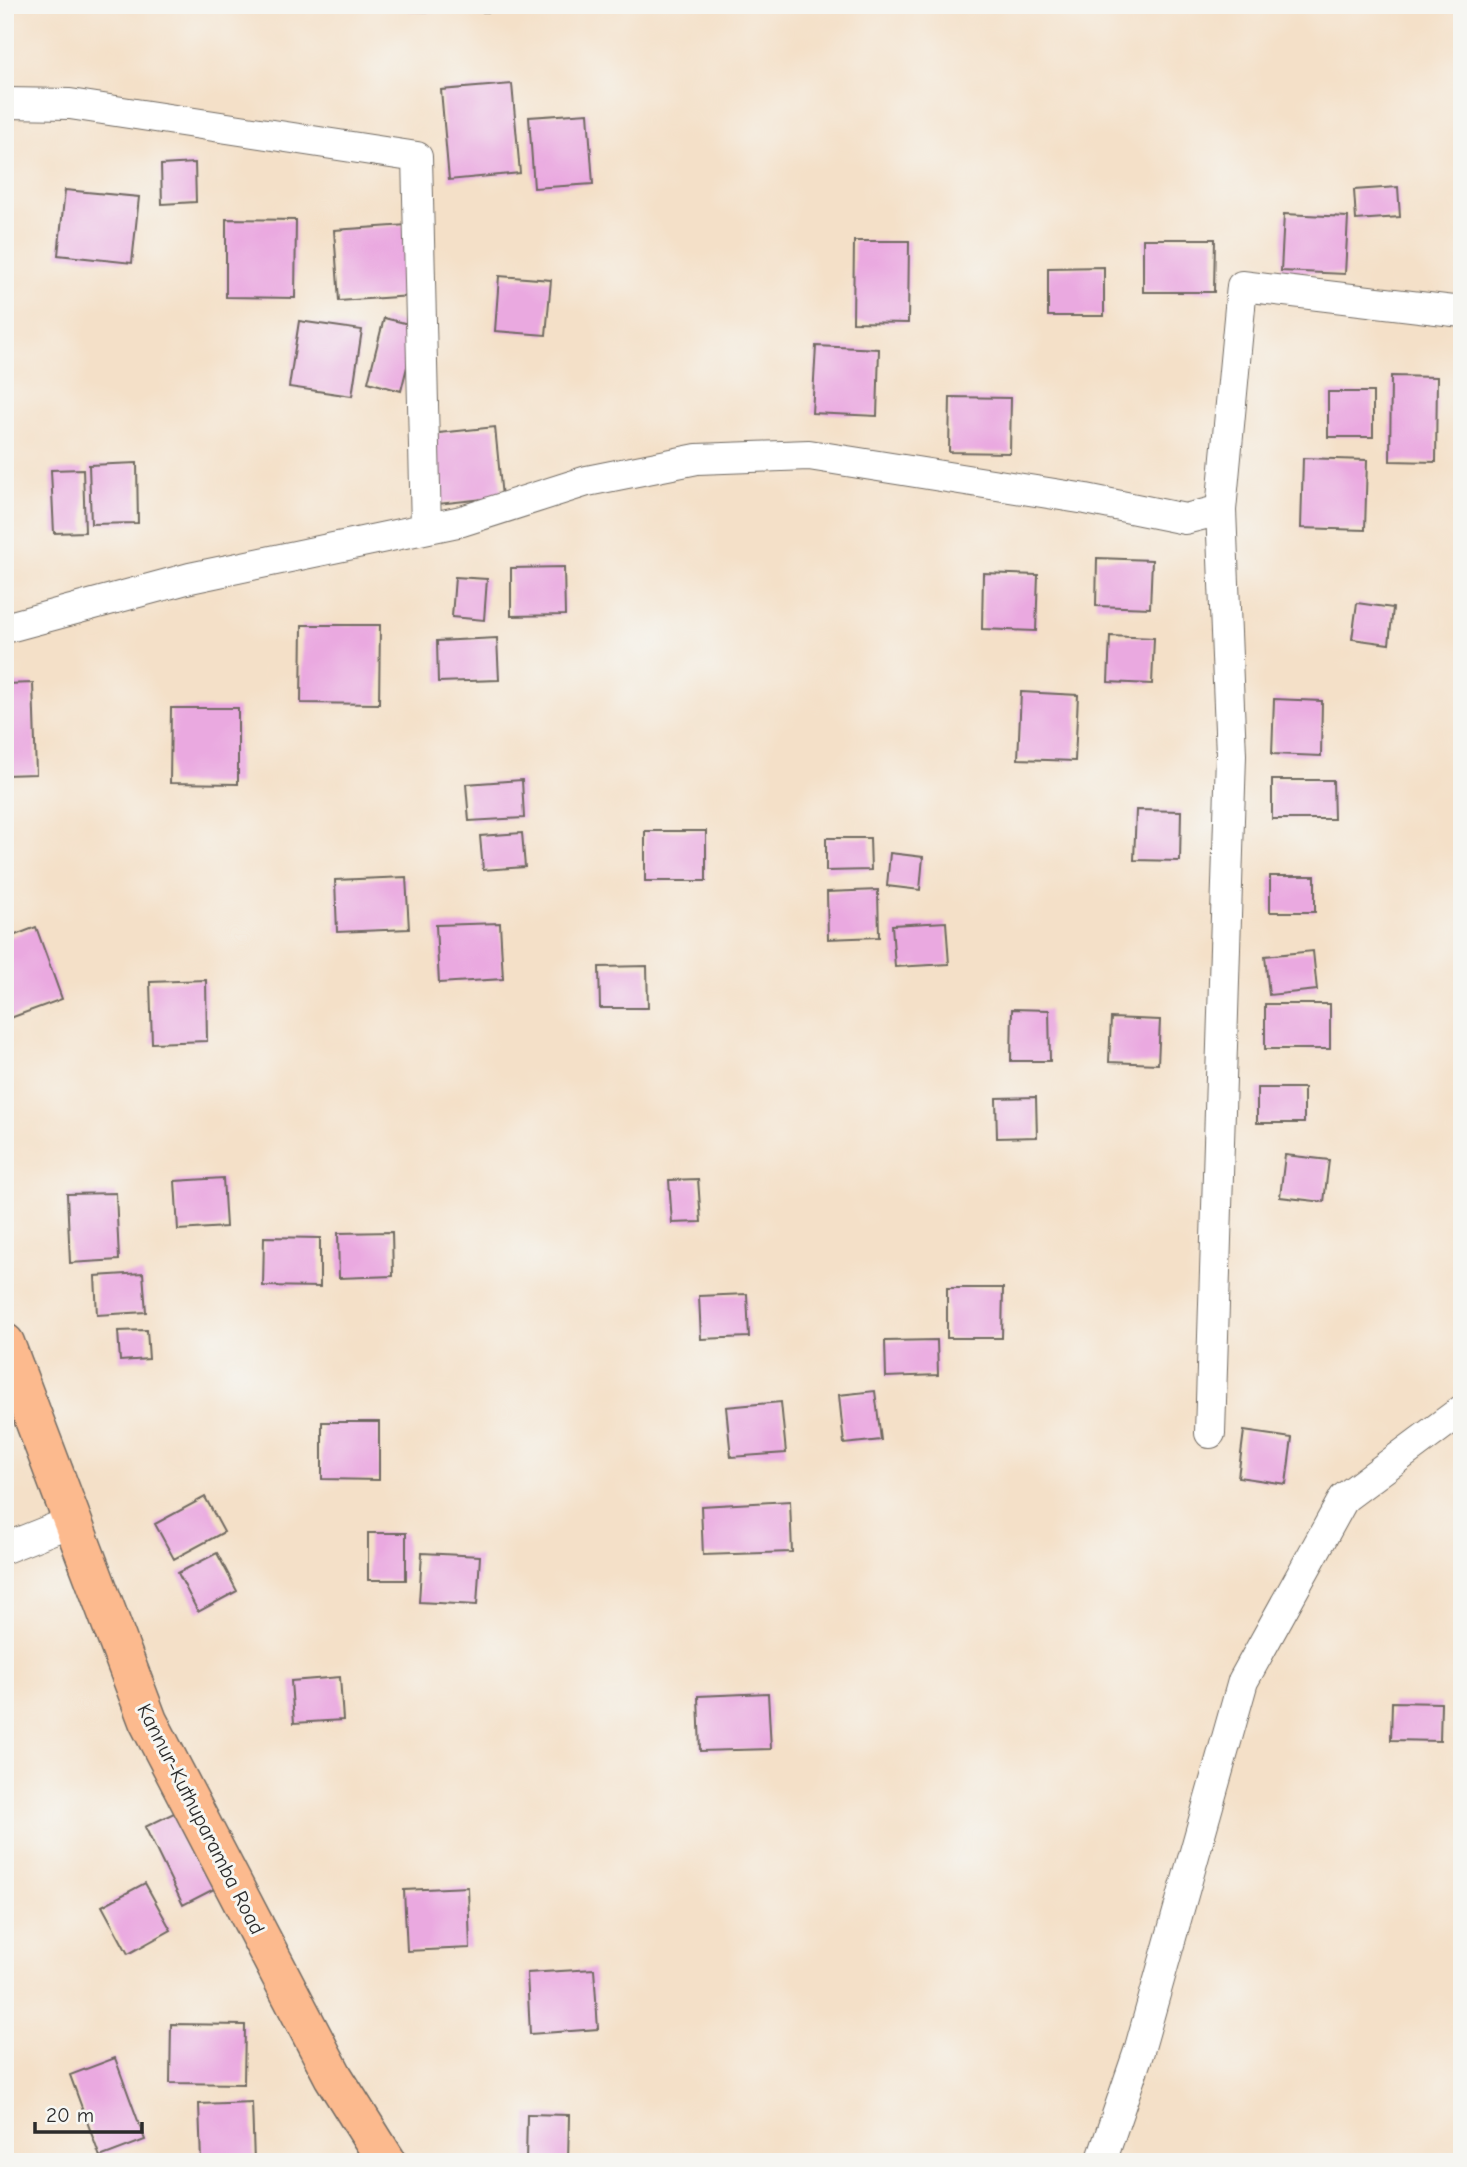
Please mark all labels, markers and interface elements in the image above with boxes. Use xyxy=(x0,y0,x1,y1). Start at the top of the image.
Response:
street label: Kannur-Kuthuparamba Road xyxy=(132,1700,270,1938)
scale bar xyxy=(35,2090,142,2134)
text: 20 m xyxy=(46,2103,94,2127)

